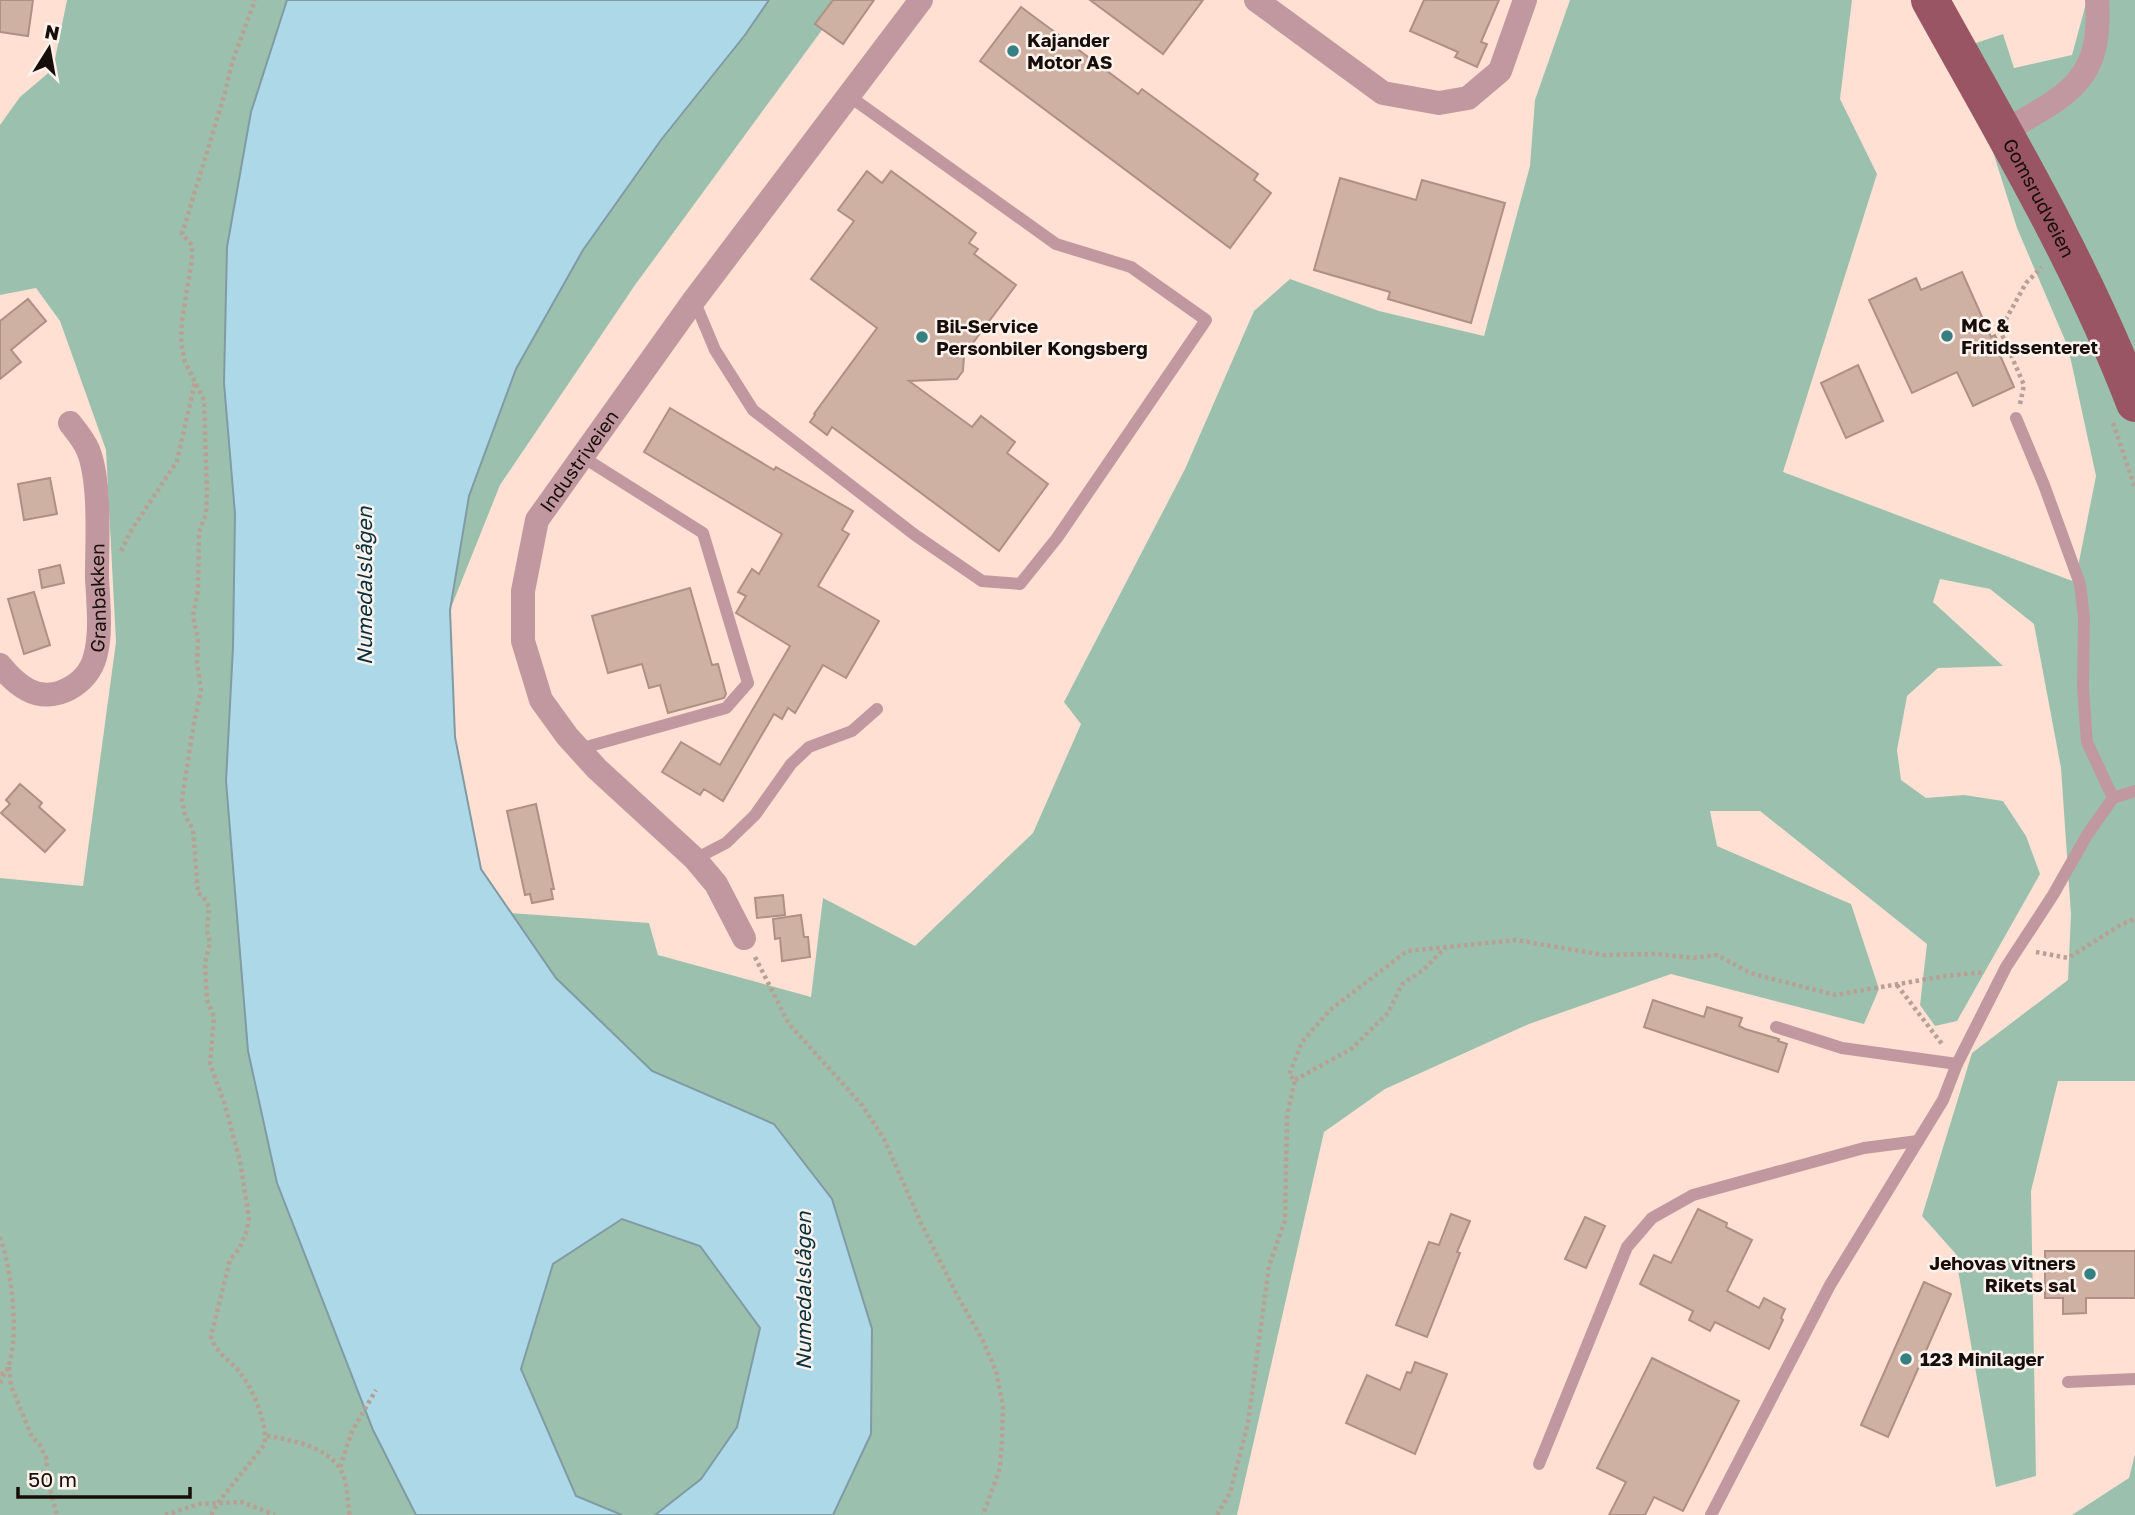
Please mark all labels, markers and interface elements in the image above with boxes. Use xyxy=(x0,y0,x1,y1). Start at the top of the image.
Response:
north arrow xyxy=(14,14,84,84)
text: N xyxy=(43,19,62,44)
place label: Kajander Motor AS xyxy=(1027,28,1112,73)
marker: Kajander Motor AS xyxy=(1005,43,1021,59)
street label: Gomsrudveien xyxy=(1998,134,2080,261)
place label: MC & Fritidssenteret xyxy=(1961,313,2098,358)
place label: Bil-Service Personbiler Kongsberg xyxy=(936,314,1148,359)
marker: MC & Fritidssenteret xyxy=(1939,328,1955,344)
marker: Bil-Service Personbiler Kongsberg xyxy=(914,329,930,345)
street label: Industriveien xyxy=(534,405,623,516)
water label: Numedalslågen xyxy=(351,506,377,665)
street label: Granbakken xyxy=(85,543,110,654)
water label: Numedalslågen xyxy=(790,1211,816,1370)
place label: Jehovas vitners Rikets sal xyxy=(1929,1251,2076,1296)
marker: Jehovas vitners Rikets sal xyxy=(2082,1266,2098,1282)
place label: 123 Minilager xyxy=(1920,1347,2045,1370)
marker: 123 Minilager xyxy=(1898,1351,1914,1367)
scale bar xyxy=(18,1456,189,1500)
text: 50 m xyxy=(28,1466,77,1492)

